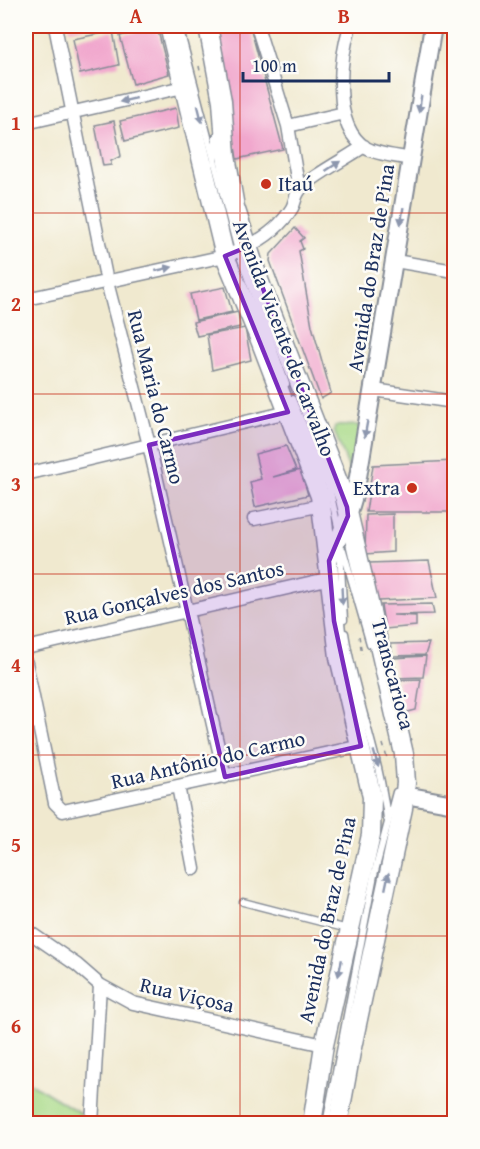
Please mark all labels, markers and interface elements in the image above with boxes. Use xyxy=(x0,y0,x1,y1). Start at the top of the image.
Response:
text: A xyxy=(130,1,143,30)
text: B xyxy=(338,1,350,30)
scale bar xyxy=(243,45,388,83)
text: 100 m xyxy=(252,52,297,79)
one-way arrow xyxy=(416,95,425,114)
one-way arrow xyxy=(118,96,137,105)
one-way arrow xyxy=(196,105,206,123)
text: 1 xyxy=(11,108,21,137)
one-way arrow xyxy=(325,161,341,172)
street label: Avenida do Braz de Pina xyxy=(339,162,402,374)
place label: Itaú xyxy=(278,168,314,199)
marker: Itaú xyxy=(259,177,273,191)
one-way arrow xyxy=(398,207,407,226)
street label: Avenida Vicente de Carvalho xyxy=(225,215,344,461)
one-way arrow xyxy=(155,264,174,273)
text: 2 xyxy=(11,289,21,318)
street label: Rua Maria do Carmo xyxy=(120,306,193,487)
one-way arrow xyxy=(362,420,371,439)
text: 3 xyxy=(11,469,21,498)
place label: Extra xyxy=(353,472,400,503)
marker: Extra xyxy=(405,481,419,495)
street label: Rua Gonçalves dos Santos xyxy=(61,552,287,633)
one-way arrow xyxy=(337,587,346,606)
street label: Transcarioca xyxy=(364,615,423,733)
text: 4 xyxy=(11,650,21,679)
street label: Rua Antônio do Carmo xyxy=(108,722,308,797)
one-way arrow xyxy=(372,750,381,768)
street label: Avenida do Braz de Pina xyxy=(289,814,364,1026)
text: 5 xyxy=(11,830,21,859)
one-way arrow xyxy=(383,871,392,890)
one-way arrow xyxy=(335,959,344,978)
street label: Rua Viçosa xyxy=(137,969,237,1020)
text: 6 xyxy=(11,1011,21,1040)

